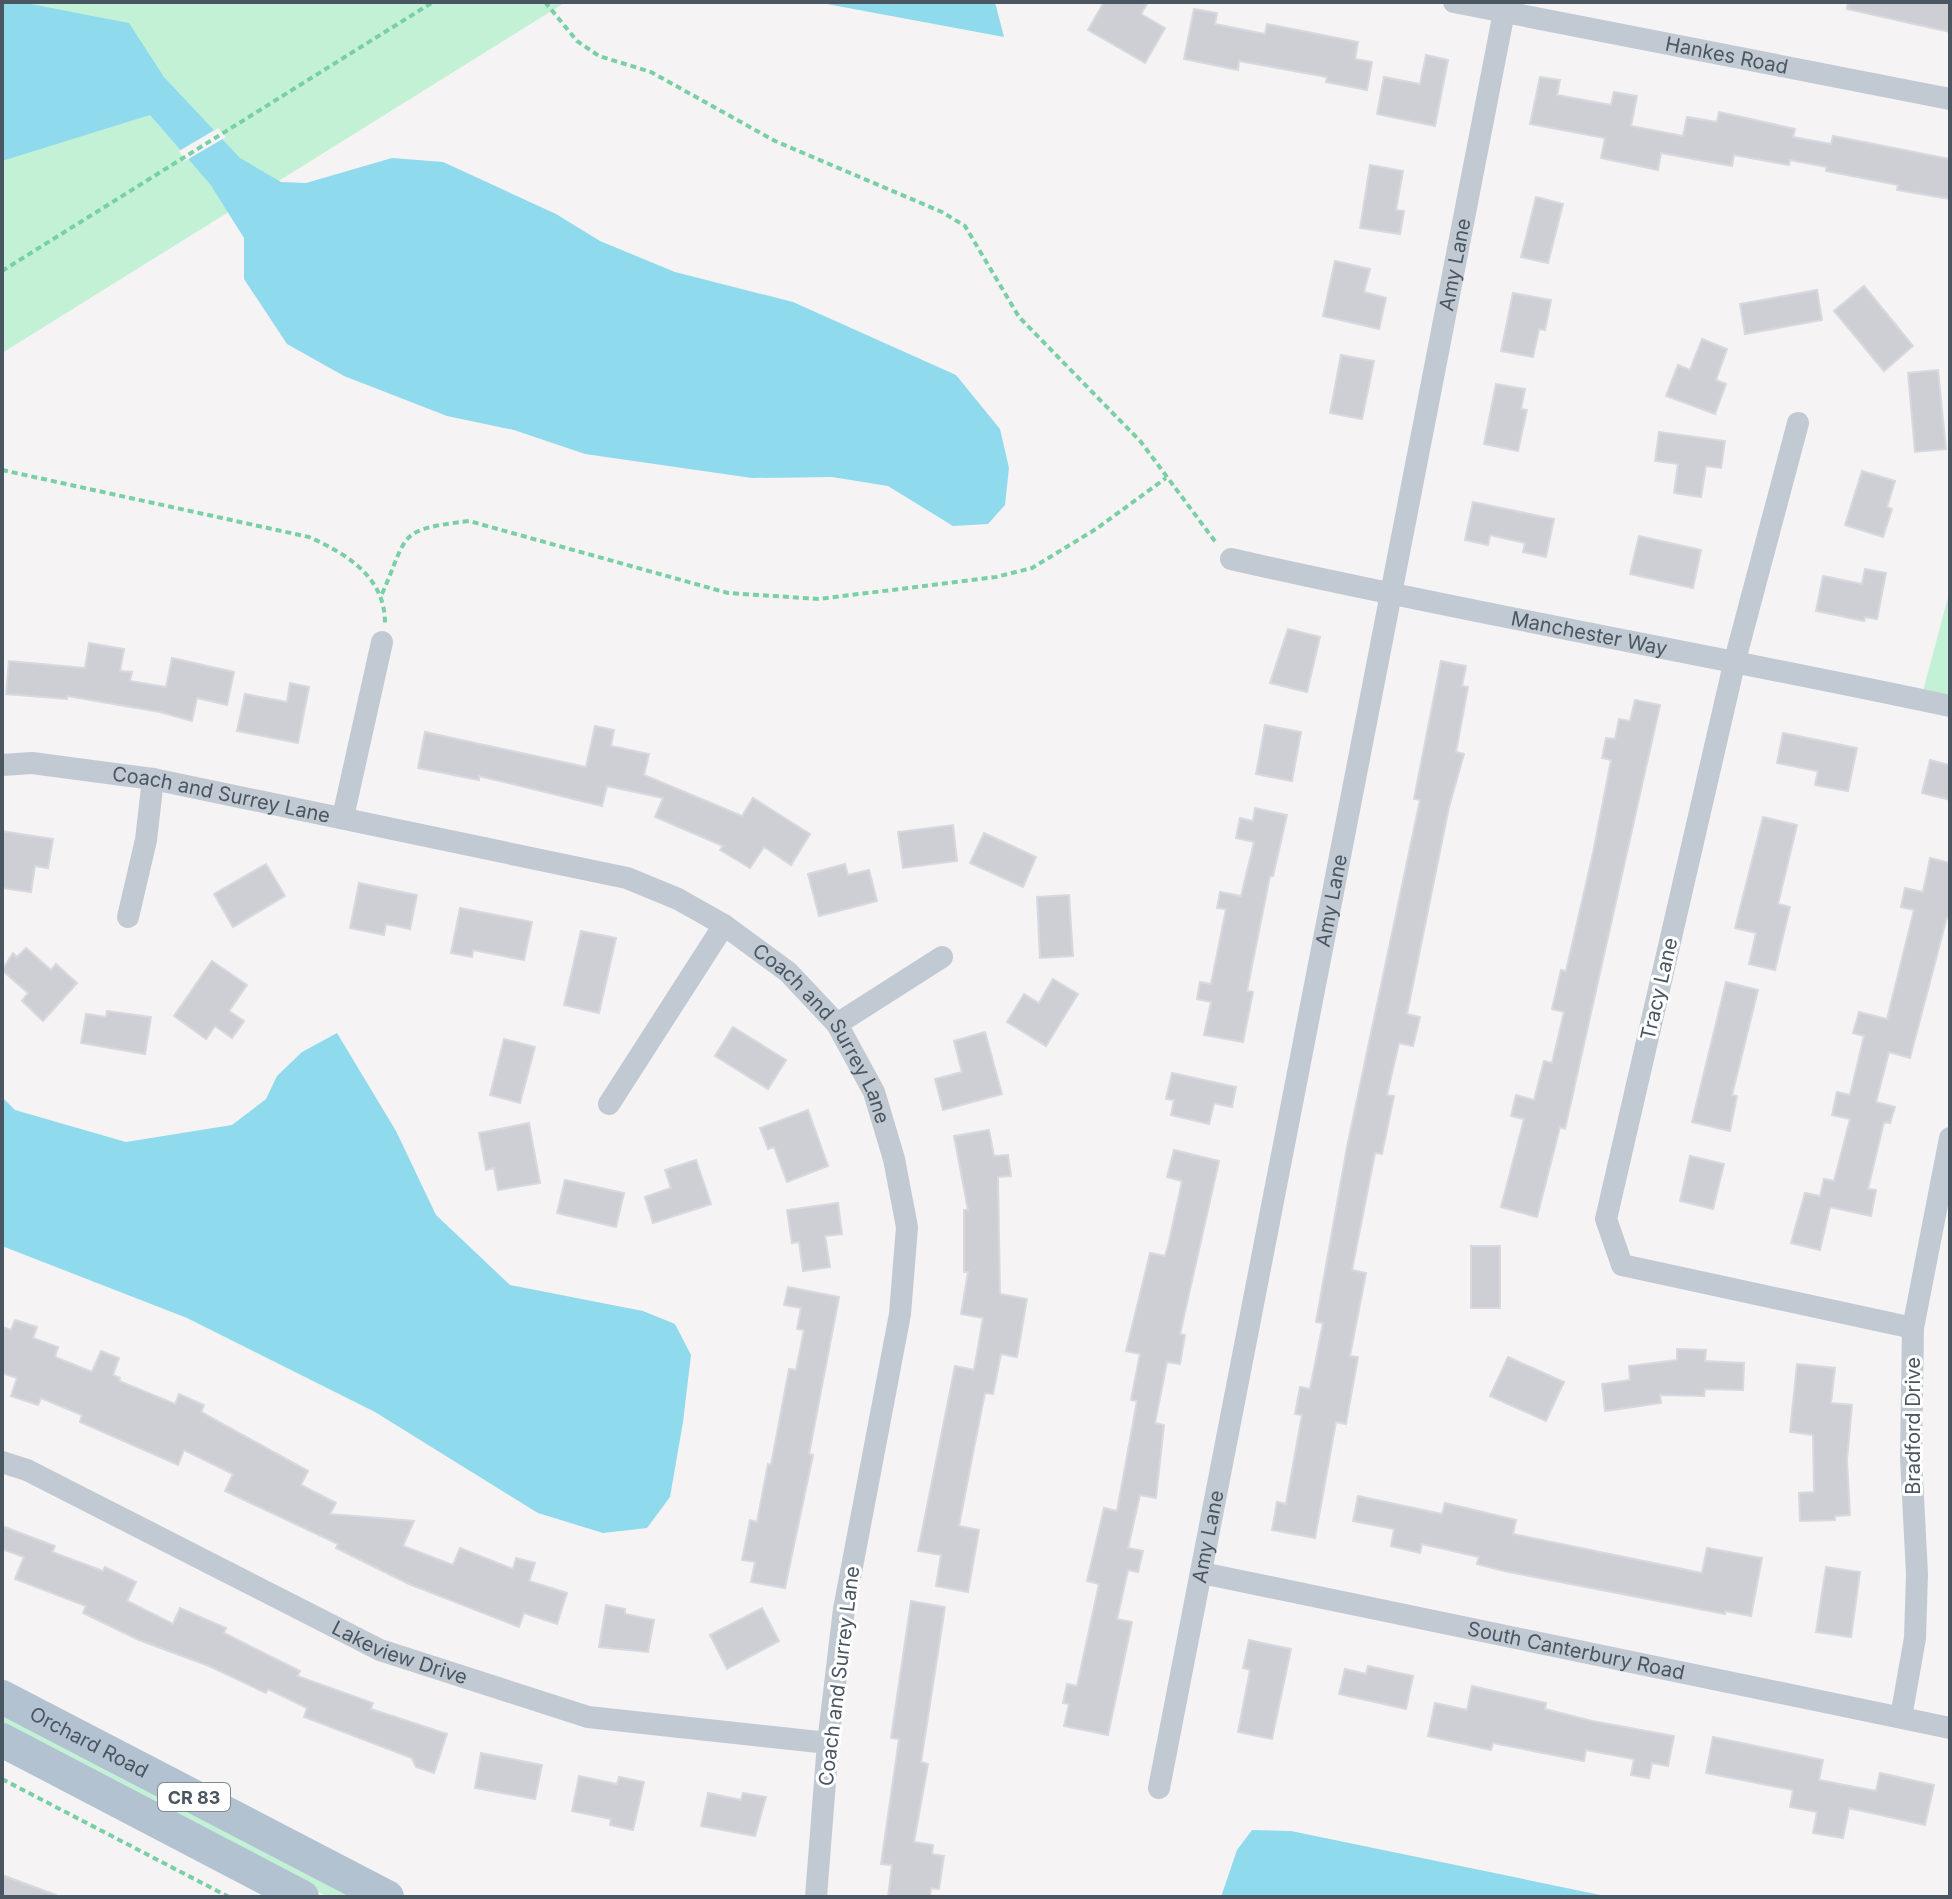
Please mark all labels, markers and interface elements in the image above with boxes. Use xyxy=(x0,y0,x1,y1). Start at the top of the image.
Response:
street label: Hankes Road xyxy=(1663,32,1790,79)
street label: Amy Lane xyxy=(1434,216,1476,313)
street label: Manchester Way xyxy=(1509,606,1669,661)
street label: Coach and Surrey Lane xyxy=(111,762,332,828)
street label: Amy Lane xyxy=(1311,852,1352,949)
street label: Tracy Lane xyxy=(1636,935,1682,1043)
street label: Coach and Surrey Lane xyxy=(748,938,895,1126)
street label: Bradford Drive xyxy=(1901,1357,1925,1495)
street label: Amy Lane xyxy=(1187,1488,1229,1585)
street label: Coach and Surrey Lane xyxy=(814,1565,864,1787)
street label: Lakeview Drive xyxy=(328,1616,471,1689)
street label: South Canterbury Road xyxy=(1465,1616,1687,1685)
street label: Orchard Road xyxy=(26,1701,152,1783)
road number: CR 83 xyxy=(158,1783,230,1811)

